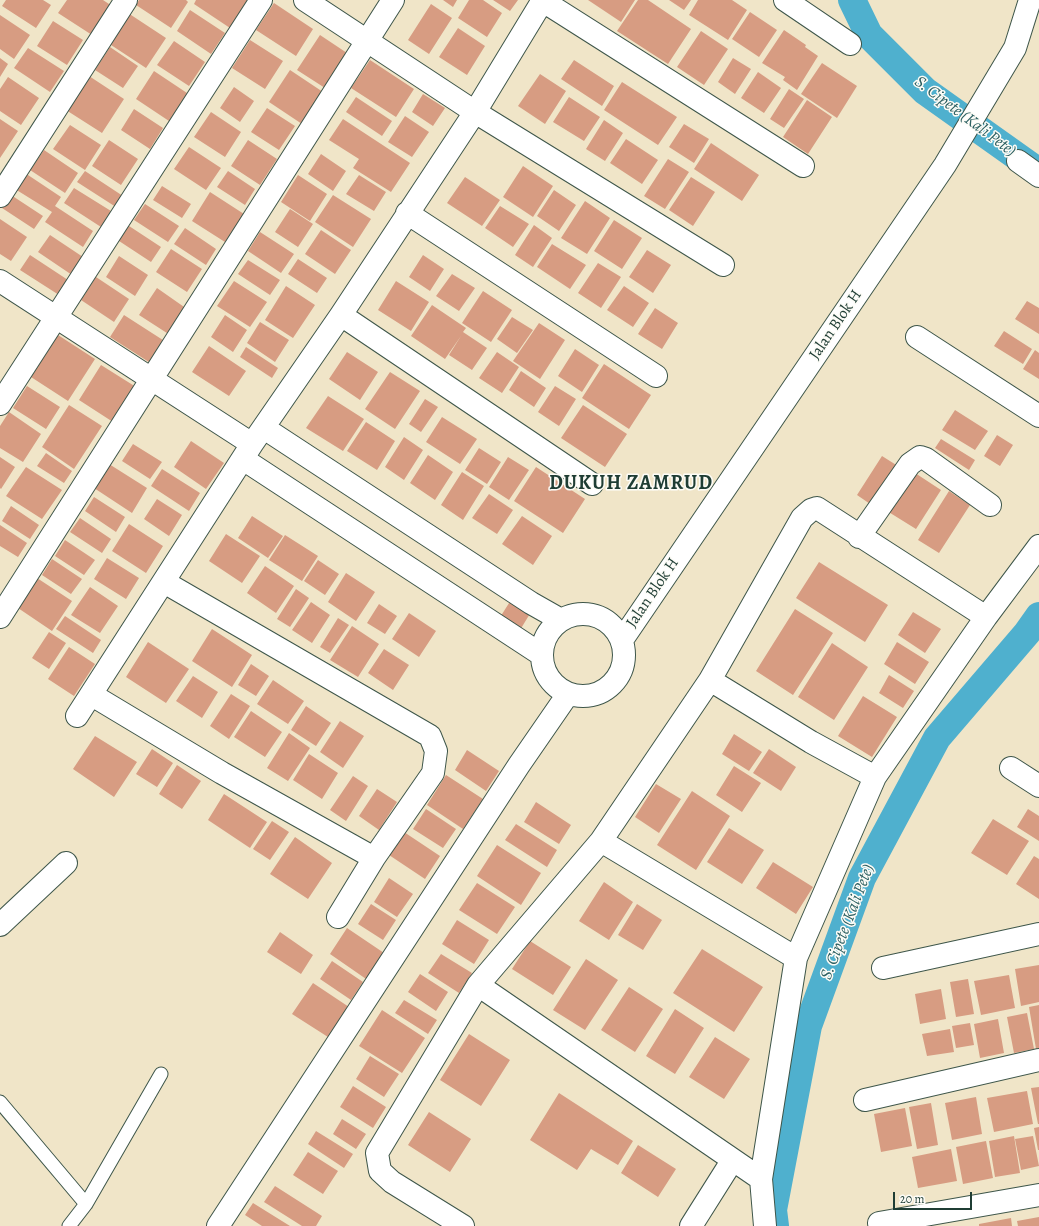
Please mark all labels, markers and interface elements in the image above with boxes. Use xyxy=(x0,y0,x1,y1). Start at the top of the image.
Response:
water label: S. Cipete (Kali Pete) xyxy=(910,72,1020,162)
street label: Jalan Blok H xyxy=(806,286,866,364)
district label: DUKUH ZAMRUD xyxy=(549,472,713,496)
street label: Jalan Blok H xyxy=(623,554,683,632)
water label: S. Cipete (Kali Pete) xyxy=(817,861,879,983)
scale bar xyxy=(895,1184,974,1210)
text: 20 m xyxy=(900,1191,924,1207)

